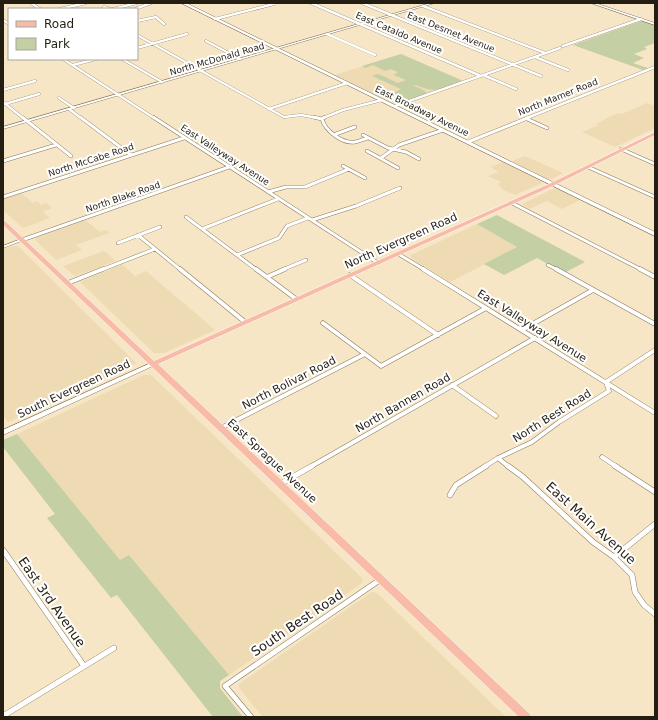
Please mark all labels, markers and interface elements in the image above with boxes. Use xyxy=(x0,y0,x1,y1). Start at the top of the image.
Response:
legend xyxy=(8,8,138,60)
street label: East Cataldo Avenue xyxy=(354,10,444,56)
street label: East Desmet Avenue xyxy=(406,10,497,54)
text: Road xyxy=(44,17,74,31)
text: Park xyxy=(44,37,70,51)
street label: North McDonald Road xyxy=(168,41,266,77)
street label: North Mamer Road xyxy=(517,76,599,118)
street label: East Broadway Avenue xyxy=(373,84,471,138)
street label: East Valleyway Avenue xyxy=(179,123,272,188)
street label: North McCabe Road xyxy=(47,141,135,179)
street label: North Blake Road xyxy=(84,180,162,214)
street label: North Evergreen Road xyxy=(343,210,459,272)
street label: East Valleyway Avenue xyxy=(475,287,589,365)
street label: North Bolivar Road xyxy=(240,354,338,412)
street label: South Evergreen Road xyxy=(16,357,132,421)
street label: North Bannen Road xyxy=(353,371,453,435)
street label: North Best Road xyxy=(511,387,593,445)
street label: East Sprague Avenue xyxy=(225,416,320,506)
street label: East Main Avenue xyxy=(543,479,639,567)
street label: East 3rd Avenue xyxy=(15,554,89,650)
street label: South Best Road xyxy=(248,587,346,659)

